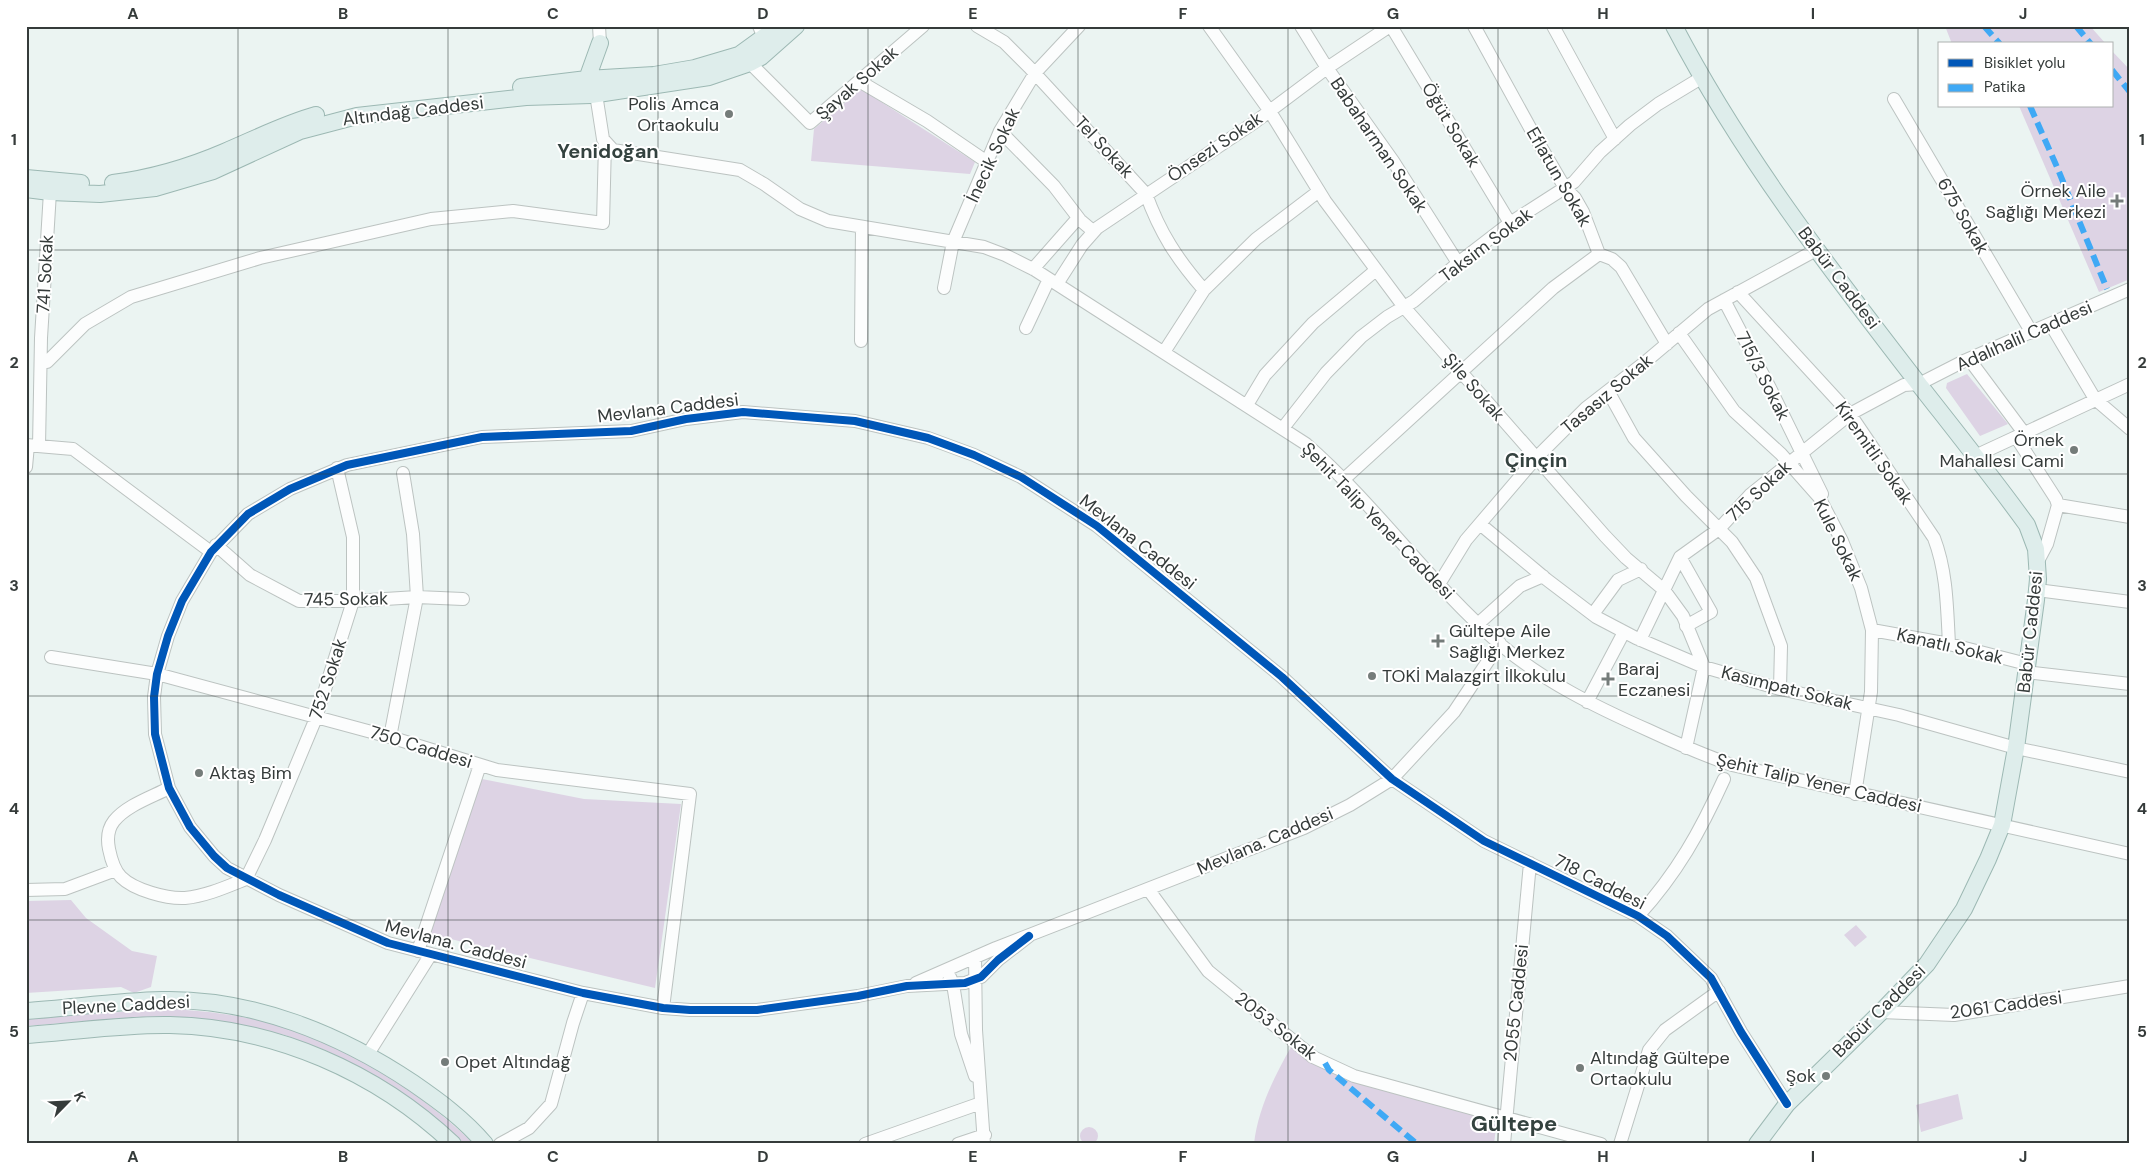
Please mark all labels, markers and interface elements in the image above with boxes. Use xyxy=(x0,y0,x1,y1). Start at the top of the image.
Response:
text: A xyxy=(127,3,139,24)
text: B xyxy=(338,3,348,24)
text: C xyxy=(547,3,559,24)
text: D xyxy=(757,3,769,24)
text: E xyxy=(968,3,978,24)
text: F xyxy=(1179,3,1188,24)
text: G xyxy=(1387,3,1399,24)
text: H xyxy=(1597,3,1609,24)
text: I xyxy=(1811,3,1815,24)
text: J xyxy=(2019,3,2027,24)
street label: Şayak Sokak xyxy=(811,40,903,126)
legend xyxy=(1938,42,2114,108)
text: Bisiklet yolu xyxy=(1984,53,2065,73)
street label: Babaharman Sokak xyxy=(1325,73,1433,217)
text: Patika xyxy=(1984,77,2025,97)
street label: Öğüt Sokak xyxy=(1416,78,1486,172)
street label: Altındağ Caddesi xyxy=(341,90,485,132)
place label: Polis Amca Ortaokulu xyxy=(628,92,719,137)
street label: İnecik Sokak xyxy=(961,104,1025,206)
street label: Önsezi Sokak xyxy=(1163,106,1267,188)
marker: Polis Amca Ortaokulu xyxy=(723,108,735,120)
street label: Tel Sokak xyxy=(1069,111,1139,183)
street label: Eflatun Sokak xyxy=(1521,123,1597,231)
text: 1 xyxy=(11,129,17,150)
text: 1 xyxy=(2139,129,2145,150)
district label: Yenidoğan xyxy=(557,138,659,164)
street label: 675 Sokak xyxy=(1931,173,1995,259)
place label: Örnek Aile Sağlığı Merkezi xyxy=(1986,179,2106,224)
marker: Örnek Aile Sağlığı Merkezi xyxy=(2110,194,2124,208)
street label: Taksim Sokak xyxy=(1435,202,1537,288)
street label: Babür Caddesi xyxy=(1793,222,1885,334)
street label: 741 Sokak xyxy=(31,234,59,314)
street label: Adalıhalil Caddesi xyxy=(1952,295,2096,377)
street label: 715/3 Sokak xyxy=(1730,328,1796,424)
street label: Şile Sokak xyxy=(1438,348,1510,426)
street label: Tasasız Sokak xyxy=(1556,349,1658,439)
text: 2 xyxy=(9,352,19,373)
text: 2 xyxy=(2137,352,2147,373)
street label: Mevlana Caddesi xyxy=(596,387,740,429)
street label: Kiremitli Sokak xyxy=(1830,397,1918,509)
place label: Örnek Mahallesi Cami xyxy=(1939,428,2064,473)
street label: Şehit Talip Yener Caddesi xyxy=(1296,437,1460,605)
marker: Örnek Mahallesi Cami xyxy=(2068,444,2080,456)
district label: Çinçin xyxy=(1505,447,1567,473)
street label: 715 Sokak xyxy=(1722,455,1796,527)
street label: Mevlana Caddesi xyxy=(1075,489,1201,595)
street label: Kule Sokak xyxy=(1808,495,1868,585)
street label: Babür Caddesi xyxy=(2012,570,2048,694)
text: 3 xyxy=(9,575,19,596)
text: 3 xyxy=(2137,575,2147,596)
street label: 745 Sokak xyxy=(304,586,388,612)
place label: Gültepe Aile Sağlığı Merkez xyxy=(1449,619,1565,664)
street label: Kanatlı Sokak xyxy=(1894,622,2006,670)
marker: Gültepe Aile Sağlığı Merkez xyxy=(1431,634,1445,648)
street label: 752 Sokak xyxy=(304,635,352,723)
place label: Baraj Eczanesi xyxy=(1618,657,1690,702)
street label: Kasımpatı Sokak xyxy=(1719,660,1855,716)
place label: TOKİ Malazgirt İlkokulu xyxy=(1382,664,1566,688)
marker: TOKİ Malazgirt İlkokulu xyxy=(1366,670,1378,682)
marker: Baraj Eczanesi xyxy=(1602,673,1614,685)
street label: 750 Caddesi xyxy=(367,720,475,774)
street label: Şehit Talip Yener Caddesi xyxy=(1714,748,1924,818)
place label: Aktaş Bim xyxy=(209,761,292,785)
marker: Aktaş Bim xyxy=(193,767,205,779)
text: 4 xyxy=(9,798,19,819)
text: 4 xyxy=(2137,798,2147,819)
street label: Mevlana. Caddesi xyxy=(1193,802,1337,880)
street label: 718 Caddesi xyxy=(1550,849,1650,915)
street label: Mevlana. Caddesi xyxy=(383,914,529,974)
street label: 2055 Caddesi xyxy=(1498,943,1534,1063)
street label: Babür Caddesi xyxy=(1827,959,1931,1063)
street label: 2061 Caddesi xyxy=(1948,985,2064,1025)
street label: 2053 Sokak xyxy=(1230,986,1322,1066)
street label: Plevne Caddesi xyxy=(61,990,191,1020)
text: 5 xyxy=(9,1021,19,1042)
text: 5 xyxy=(2137,1021,2147,1042)
place label: Altındağ Gültepe Ortaokulu xyxy=(1590,1046,1730,1091)
place label: Opet Altındağ xyxy=(455,1050,570,1074)
marker: Opet Altındağ xyxy=(439,1056,451,1068)
marker: Altındağ Gültepe Ortaokulu xyxy=(1574,1062,1586,1074)
place label: Şok xyxy=(1786,1064,1816,1088)
marker: Şok xyxy=(1820,1070,1832,1082)
north arrow xyxy=(42,1078,92,1128)
text: K xyxy=(70,1089,90,1105)
district label: Gültepe xyxy=(1471,1109,1557,1138)
text: A xyxy=(127,1146,139,1167)
text: B xyxy=(338,1146,348,1167)
text: C xyxy=(547,1146,559,1167)
text: D xyxy=(757,1146,769,1167)
text: E xyxy=(968,1146,978,1167)
text: F xyxy=(1179,1146,1188,1167)
text: G xyxy=(1387,1146,1399,1167)
text: H xyxy=(1597,1146,1609,1167)
text: I xyxy=(1811,1146,1815,1167)
text: J xyxy=(2019,1146,2027,1167)

